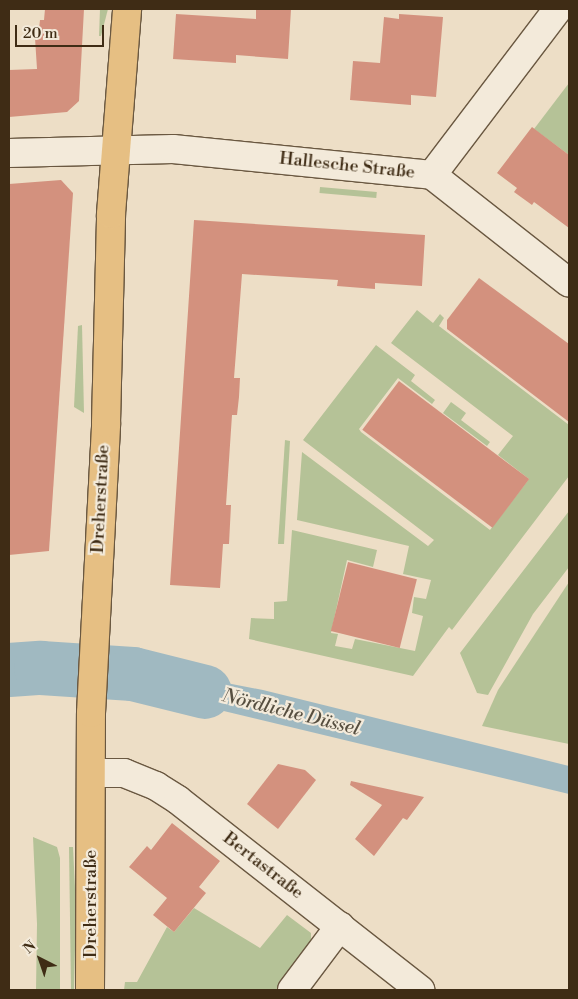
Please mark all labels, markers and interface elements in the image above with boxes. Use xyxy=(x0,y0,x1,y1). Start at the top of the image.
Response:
scale bar xyxy=(18,15,106,47)
text: 20 m xyxy=(23,24,58,43)
street label: Hallesche Straße xyxy=(278,148,416,184)
street label: Dreherstraße xyxy=(87,444,115,554)
water label: Nördliche Düssel xyxy=(220,685,362,741)
street label: Bertastraße xyxy=(218,828,308,904)
street label: Dreherstraße xyxy=(80,850,102,958)
north arrow xyxy=(15,934,65,984)
text: N xyxy=(20,937,40,958)

